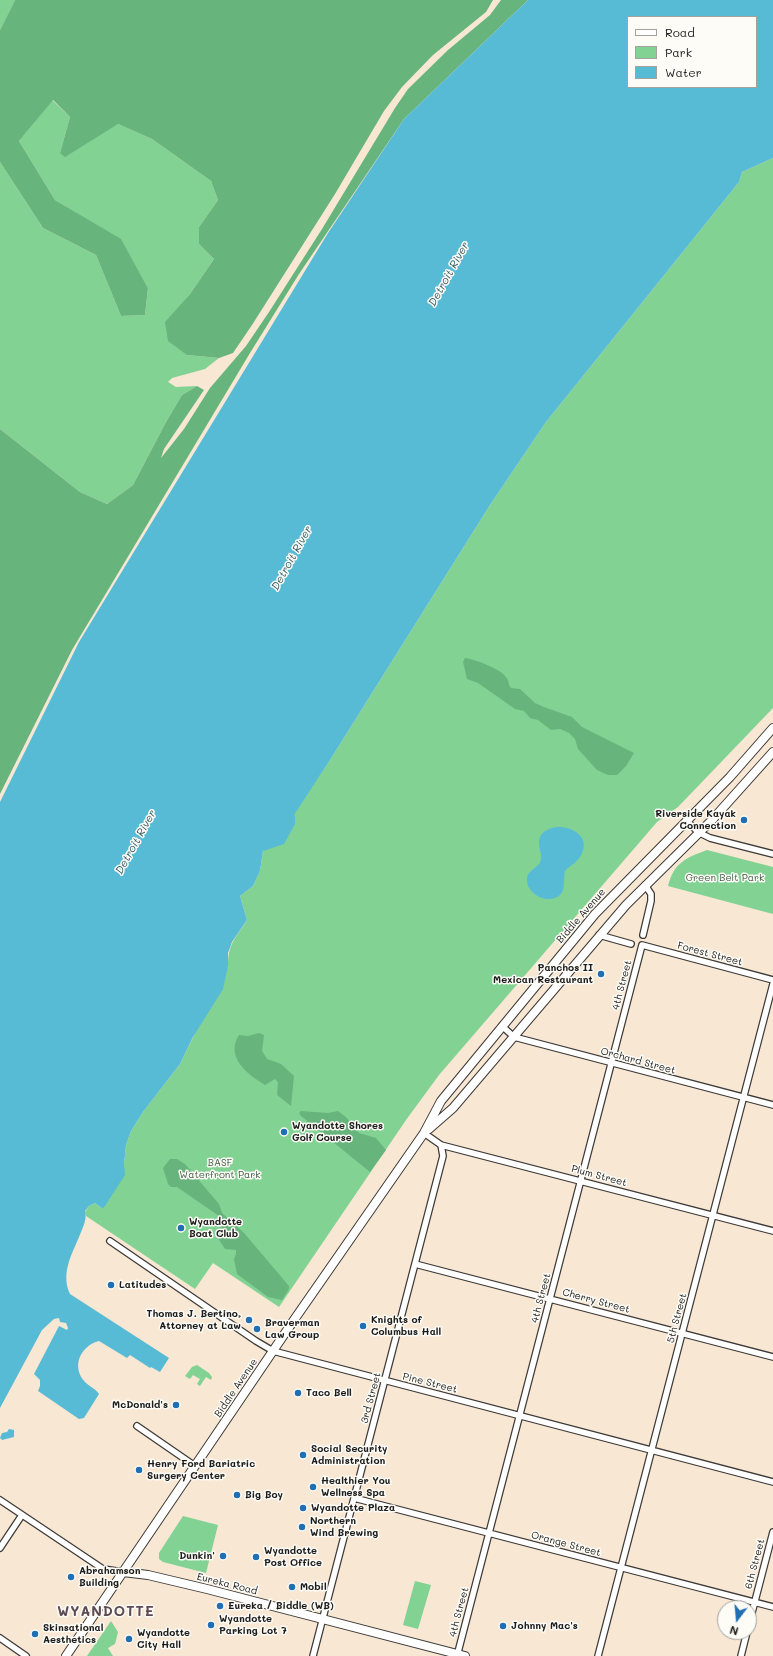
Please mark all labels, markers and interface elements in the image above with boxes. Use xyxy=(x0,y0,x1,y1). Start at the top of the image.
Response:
legend xyxy=(627,16,757,88)
text: Road xyxy=(665,24,695,40)
text: Park xyxy=(665,44,692,60)
text: Water xyxy=(665,64,702,80)
water label: Detroit River xyxy=(426,240,472,308)
water label: Detroit River xyxy=(269,524,315,592)
water label: Detroit River xyxy=(113,808,159,876)
place label: Riverside Kayak Connection xyxy=(655,808,736,832)
marker: Riverside Kayak Connection xyxy=(739,815,749,825)
park label: Green Belt Park xyxy=(686,872,764,884)
street label: Biddle Avenue xyxy=(554,886,608,946)
street label: Forest Street xyxy=(676,940,744,968)
street label: 4th Street xyxy=(610,959,634,1011)
place label: Panchos II Mexican Restaurant xyxy=(493,962,593,986)
marker: Panchos II Mexican Restaurant xyxy=(596,969,606,979)
street label: Orchard Street xyxy=(599,1045,677,1077)
place label: Wyandotte Shores Golf Course xyxy=(292,1120,383,1144)
marker: Wyandotte Shores Golf Course xyxy=(279,1127,289,1137)
park label: BASF Waterfront Park xyxy=(179,1157,261,1180)
street label: Plum Street xyxy=(570,1163,628,1189)
place label: Wyandotte Boat Club xyxy=(189,1216,242,1240)
marker: Wyandotte Boat Club xyxy=(176,1223,186,1233)
street label: 4th Street xyxy=(529,1272,553,1324)
place label: Latitudes xyxy=(119,1279,166,1291)
marker: Latitudes xyxy=(106,1280,116,1290)
street label: Cherry Street xyxy=(561,1286,631,1316)
street label: 5th Street xyxy=(665,1292,689,1344)
place label: Thomas J. Bertino, Attorney at Law xyxy=(147,1308,241,1332)
place label: Knights of Columbus Hall xyxy=(371,1314,441,1338)
marker: Thomas J. Bertino, Attorney at Law xyxy=(244,1315,254,1325)
place label: Braverman Law Group xyxy=(265,1317,319,1340)
marker: Knights of Columbus Hall xyxy=(358,1321,368,1331)
marker: Braverman Law Group xyxy=(252,1324,262,1334)
street label: Biddle Avenue xyxy=(212,1356,260,1420)
street label: Pine Street xyxy=(401,1370,459,1396)
street label: 3rd Street xyxy=(358,1371,384,1425)
place label: Taco Bell xyxy=(306,1387,352,1399)
marker: Taco Bell xyxy=(293,1388,303,1398)
place label: McDonald's xyxy=(112,1399,168,1411)
marker: McDonald's xyxy=(171,1400,181,1410)
place label: Social Security Administration xyxy=(311,1443,388,1466)
marker: Social Security Administration xyxy=(298,1450,308,1460)
place label: Henry Ford Bariatric Surgery Center xyxy=(147,1458,255,1482)
marker: Henry Ford Bariatric Surgery Center xyxy=(134,1465,144,1475)
place label: Healthier You Wellness Spa xyxy=(321,1475,391,1498)
marker: Healthier You Wellness Spa xyxy=(308,1482,318,1492)
place label: Big Boy xyxy=(245,1489,283,1501)
marker: Big Boy xyxy=(232,1490,242,1500)
place label: Wyandotte Plaza xyxy=(311,1502,395,1514)
marker: Wyandotte Plaza xyxy=(298,1503,308,1513)
place label: Northern Wind Brewing xyxy=(310,1515,378,1538)
marker: Northern Wind Brewing xyxy=(297,1522,307,1532)
street label: Orange Street xyxy=(530,1529,602,1559)
street label: 6th Street xyxy=(743,1538,767,1590)
place label: Wyandotte Post Office xyxy=(264,1545,322,1568)
place label: Dunkin' xyxy=(179,1550,215,1562)
marker: Dunkin' xyxy=(218,1551,228,1561)
marker: Wyandotte Post Office xyxy=(251,1552,261,1562)
place label: Abrahamson Building xyxy=(79,1565,140,1588)
street label: Eureka Road xyxy=(195,1571,259,1597)
marker: Abrahamson Building xyxy=(66,1572,76,1582)
place label: Mobil xyxy=(300,1581,327,1593)
marker: Mobil xyxy=(287,1582,297,1592)
street label: 4th Street xyxy=(447,1586,471,1638)
place label: Eureka / Biddle (WB) xyxy=(228,1600,334,1612)
north arrow xyxy=(717,1600,757,1640)
marker: Eureka / Biddle (WB) xyxy=(215,1601,225,1611)
district label: WYANDOTTE xyxy=(57,1604,155,1620)
place label: Wyandotte Parking Lot 7 xyxy=(219,1613,287,1636)
marker: Wyandotte Parking Lot 7 xyxy=(206,1620,216,1630)
place label: Johnny Mac's xyxy=(511,1620,578,1632)
marker: Johnny Mac's xyxy=(498,1621,508,1631)
place label: Skinsational Aesthetics xyxy=(43,1622,103,1646)
text: N xyxy=(728,1623,740,1639)
place label: Wyandotte City Hall xyxy=(137,1627,190,1650)
marker: Skinsational Aesthetics xyxy=(30,1629,40,1639)
marker: Wyandotte City Hall xyxy=(124,1634,134,1644)

